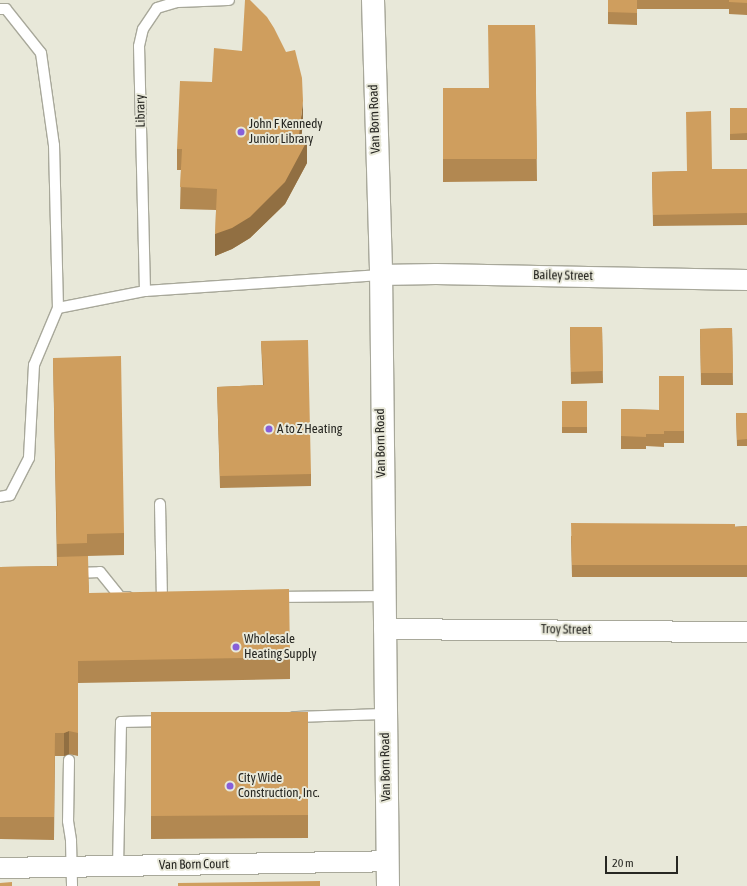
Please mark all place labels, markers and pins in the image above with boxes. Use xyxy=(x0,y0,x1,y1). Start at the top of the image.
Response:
place label: John F Kennedy Junior Library xyxy=(249,117,323,148)
marker: John F Kennedy Junior Library xyxy=(236,127,246,137)
place label: A to Z Heating xyxy=(277,421,342,437)
marker: A to Z Heating xyxy=(264,424,274,434)
place label: Wholesale Heating Supply xyxy=(244,632,317,663)
marker: Wholesale Heating Supply xyxy=(231,642,241,652)
place label: City Wide Construction, Inc. xyxy=(238,771,320,802)
marker: City Wide Construction, Inc. xyxy=(225,781,235,791)

